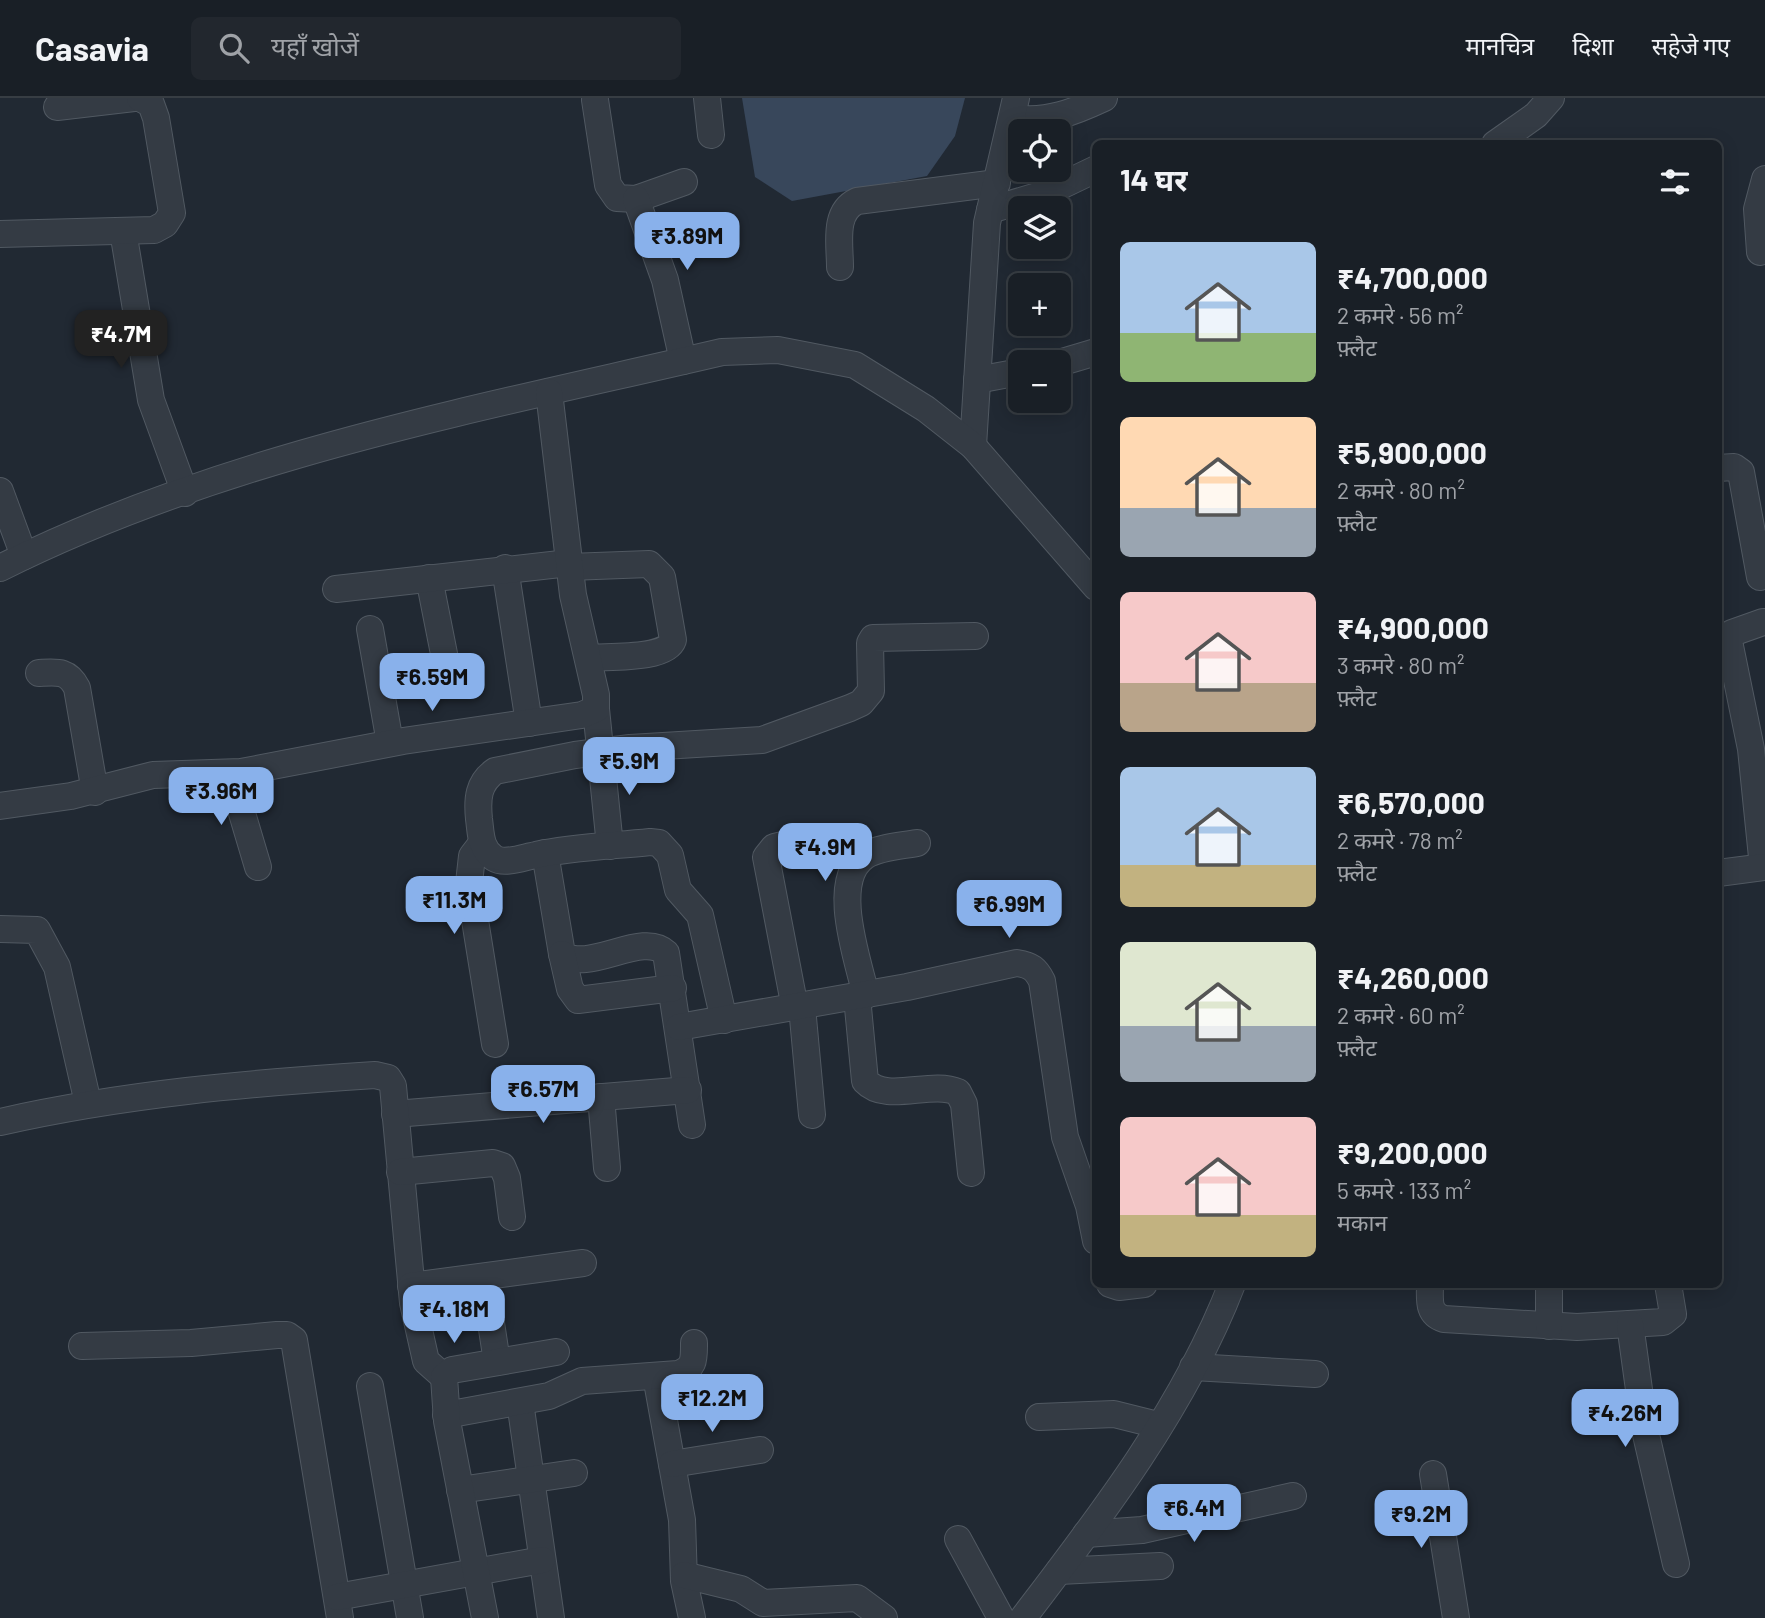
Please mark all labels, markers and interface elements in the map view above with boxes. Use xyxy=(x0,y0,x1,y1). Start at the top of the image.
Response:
search box xyxy=(191,17,681,80)
text: Casavia xyxy=(35,28,149,68)
icon: search xyxy=(215,29,253,67)
text: यहाँ खोजें xyxy=(271,30,359,61)
text: मानचित्र xyxy=(1466,31,1534,60)
text: दिशा xyxy=(1572,31,1614,60)
text: सहेजे गए xyxy=(1652,31,1730,60)
map controls xyxy=(1008,119,1071,413)
button: locate xyxy=(1008,119,1071,182)
text: 14 घर xyxy=(1120,161,1187,197)
icon: filters xyxy=(1656,163,1694,201)
button: layers xyxy=(1008,196,1071,259)
pin: ₹3.89M xyxy=(630,212,744,272)
text: ₹3.89M xyxy=(651,221,723,249)
text: ₹4,700,000 xyxy=(1337,259,1488,295)
icon: home xyxy=(1176,270,1260,354)
button: + xyxy=(1008,273,1071,336)
text: 2 कमरे · 56 m² xyxy=(1337,301,1464,329)
pin: ₹4.7M xyxy=(72,310,170,370)
text: ₹4.7M xyxy=(90,319,152,347)
text: फ़्लैट xyxy=(1337,333,1377,361)
button: − xyxy=(1008,350,1071,413)
text: ₹5,900,000 xyxy=(1337,434,1487,470)
icon: home xyxy=(1176,445,1260,529)
text: 2 कमरे · 80 m² xyxy=(1337,476,1465,504)
text: फ़्लैट xyxy=(1337,508,1377,536)
text: ₹4,900,000 xyxy=(1337,609,1489,645)
icon: home xyxy=(1176,620,1260,704)
text: 3 कमरे · 80 m² xyxy=(1337,651,1464,679)
pin: ₹6.59M xyxy=(375,654,489,713)
text: ₹6.59M xyxy=(396,662,468,690)
text: फ़्लैट xyxy=(1337,683,1377,711)
pin: ₹5.9M xyxy=(580,738,678,797)
text: ₹5.9M xyxy=(599,746,659,774)
pin: ₹3.96M xyxy=(164,768,278,827)
text: ₹3.96M xyxy=(185,776,257,804)
text: ₹6,570,000 xyxy=(1337,784,1485,820)
icon: home xyxy=(1176,795,1260,879)
pin: ₹4.9M xyxy=(776,824,874,883)
text: 2 कमरे · 78 m² xyxy=(1337,826,1463,854)
text: ₹4.9M xyxy=(794,832,856,860)
text: फ़्लैट xyxy=(1337,858,1377,886)
pin: ₹11.3M xyxy=(397,876,511,936)
pin: ₹6.99M xyxy=(952,880,1066,940)
text: ₹11.3M xyxy=(422,885,486,913)
text: ₹6.99M xyxy=(973,889,1045,917)
text: ₹4,260,000 xyxy=(1337,959,1489,995)
icon: home xyxy=(1176,970,1260,1054)
text: 2 कमरे · 60 m² xyxy=(1337,1001,1465,1029)
text: फ़्लैट xyxy=(1337,1033,1377,1061)
pin: ₹6.57M xyxy=(486,1066,600,1125)
text: ₹6.57M xyxy=(507,1074,579,1102)
text: ₹9,200,000 xyxy=(1337,1134,1488,1170)
icon: home xyxy=(1176,1145,1260,1229)
text: 5 कमरे · 133 m² xyxy=(1337,1176,1471,1204)
text: मकान xyxy=(1337,1208,1387,1236)
pin: ₹4.18M xyxy=(397,1286,511,1345)
text: ₹4.18M xyxy=(419,1294,489,1322)
pin: ₹12.2M xyxy=(655,1374,769,1434)
text: ₹12.2M xyxy=(677,1383,747,1411)
pin: ₹4.26M xyxy=(1568,1390,1682,1449)
text: ₹4.26M xyxy=(1588,1398,1662,1426)
pin: ₹6.4M xyxy=(1145,1484,1243,1544)
pin: ₹9.2M xyxy=(1372,1490,1470,1550)
text: ₹6.4M xyxy=(1163,1493,1225,1521)
text: ₹9.2M xyxy=(1391,1499,1451,1527)

